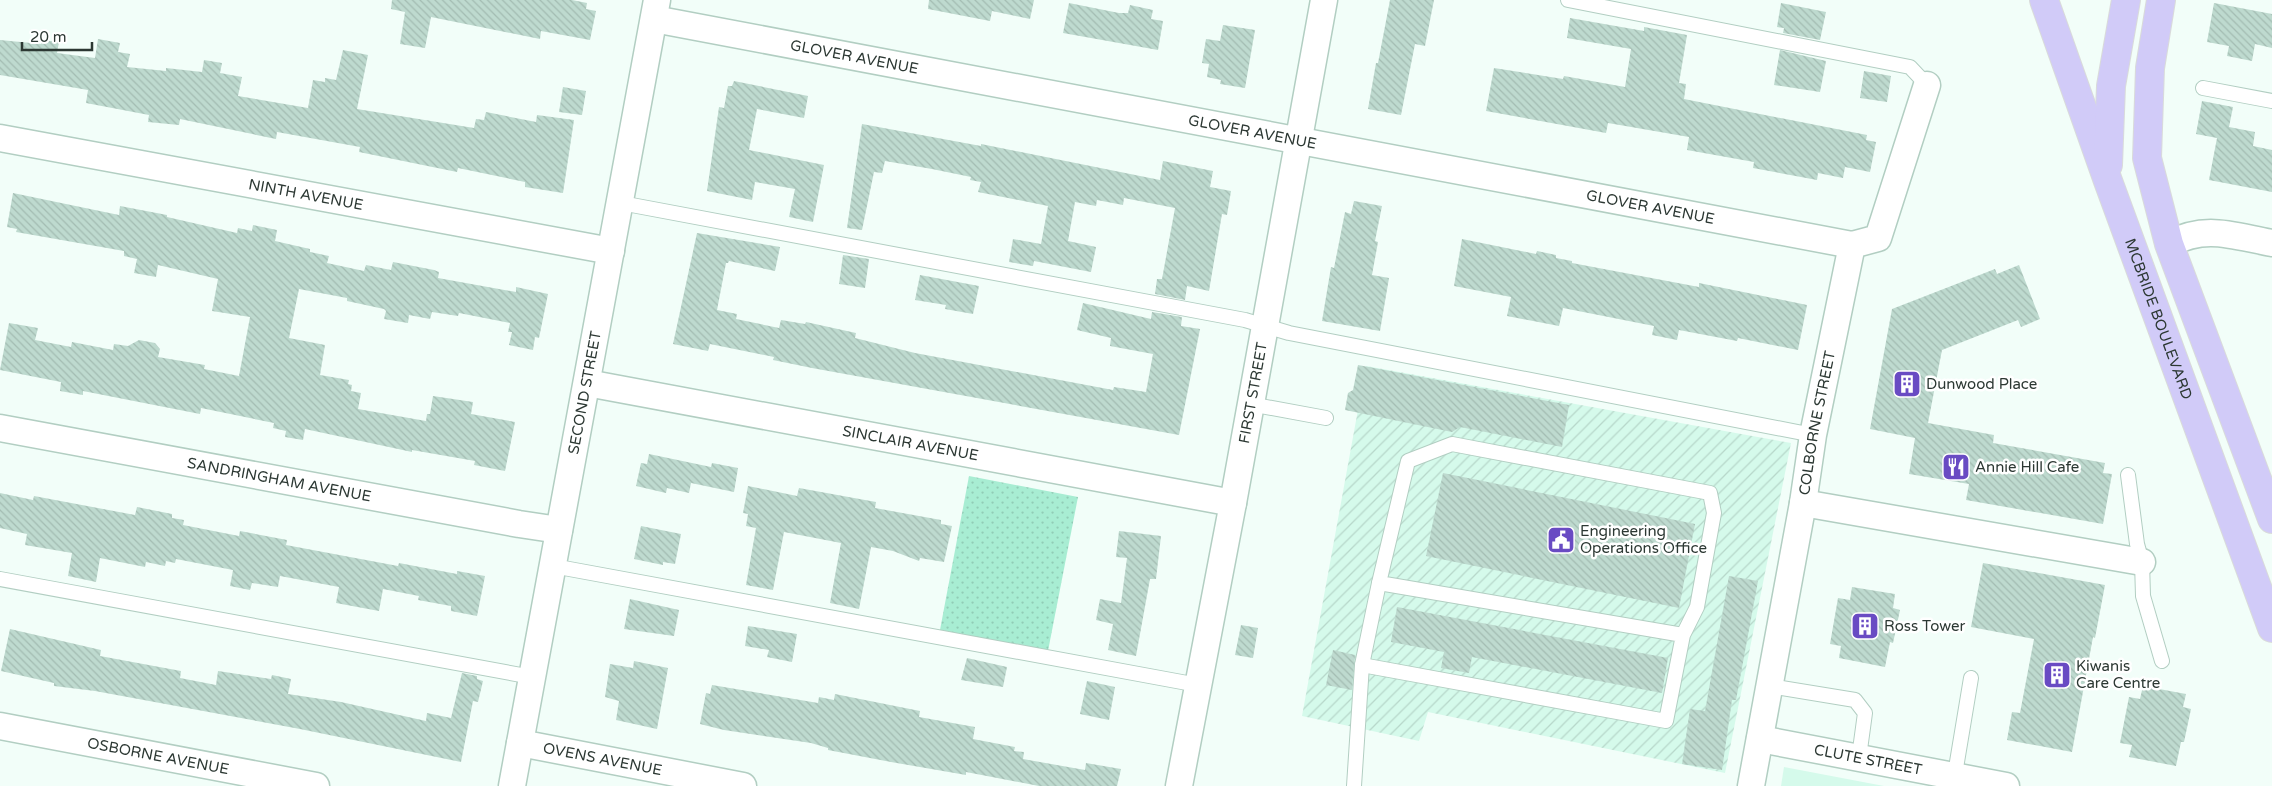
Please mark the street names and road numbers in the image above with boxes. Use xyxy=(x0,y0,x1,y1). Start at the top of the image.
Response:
street label: GLOVER AVENUE xyxy=(789,36,920,78)
street label: GLOVER AVENUE xyxy=(1187,111,1318,153)
street label: NINTH AVENUE xyxy=(247,175,365,214)
street label: GLOVER AVENUE xyxy=(1585,186,1716,228)
street label: MCBRIDE BOULEVARD xyxy=(2121,236,2196,402)
street label: SECOND STREET xyxy=(564,330,605,456)
street label: FIRST STREET xyxy=(1235,341,1271,445)
street label: COLBORNE STREET xyxy=(1795,349,1839,496)
street label: SINCLAIR AVENUE xyxy=(841,422,980,465)
street label: SANDRINGHAM AVENUE xyxy=(186,454,373,505)
street label: OSBORNE AVENUE xyxy=(86,734,230,778)
street label: OVENS AVENUE xyxy=(542,739,663,779)
street label: CLUTE STREET xyxy=(1813,741,1924,779)

